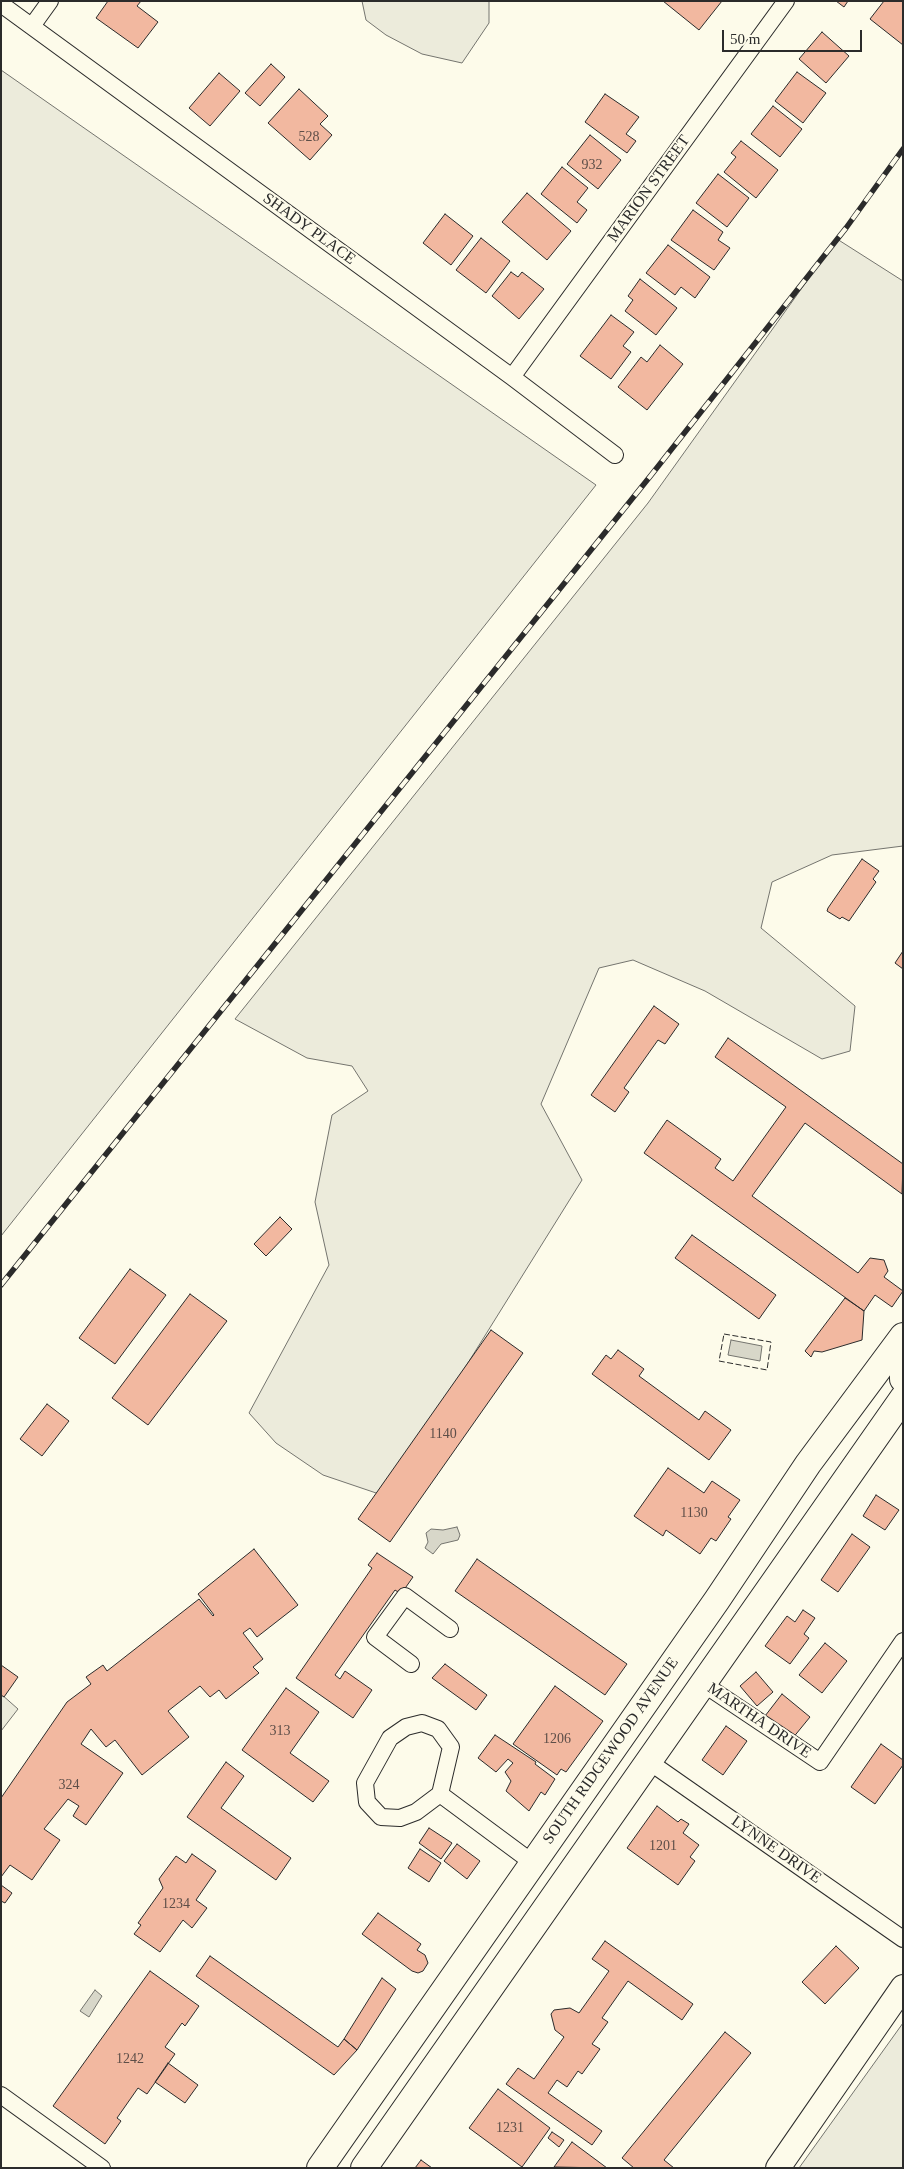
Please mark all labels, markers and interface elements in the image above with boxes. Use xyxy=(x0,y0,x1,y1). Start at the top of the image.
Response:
scale bar xyxy=(724,20,864,52)
text: 50 m xyxy=(730,31,760,47)
house number: 528 xyxy=(298,129,320,145)
street label: MARION STREET xyxy=(604,132,694,246)
house number: 932 xyxy=(582,157,602,173)
street label: SHADY PLACE xyxy=(259,189,359,269)
house number: 1140 xyxy=(429,1426,457,1442)
house number: 1130 xyxy=(680,1505,708,1521)
street label: SOUTH RIDGEWOOD AVENUE xyxy=(539,1654,683,1848)
street label: MARTHA DRIVE xyxy=(703,1679,815,1763)
house number: 313 xyxy=(270,1723,290,1739)
house number: 1206 xyxy=(543,1731,571,1747)
house number: 324 xyxy=(59,1777,80,1793)
street label: LYNNE DRIVE xyxy=(727,1812,825,1888)
house number: 1201 xyxy=(649,1838,677,1854)
house number: 1234 xyxy=(162,1896,190,1912)
house number: 1242 xyxy=(116,2051,144,2067)
house number: 1231 xyxy=(496,2120,524,2136)

